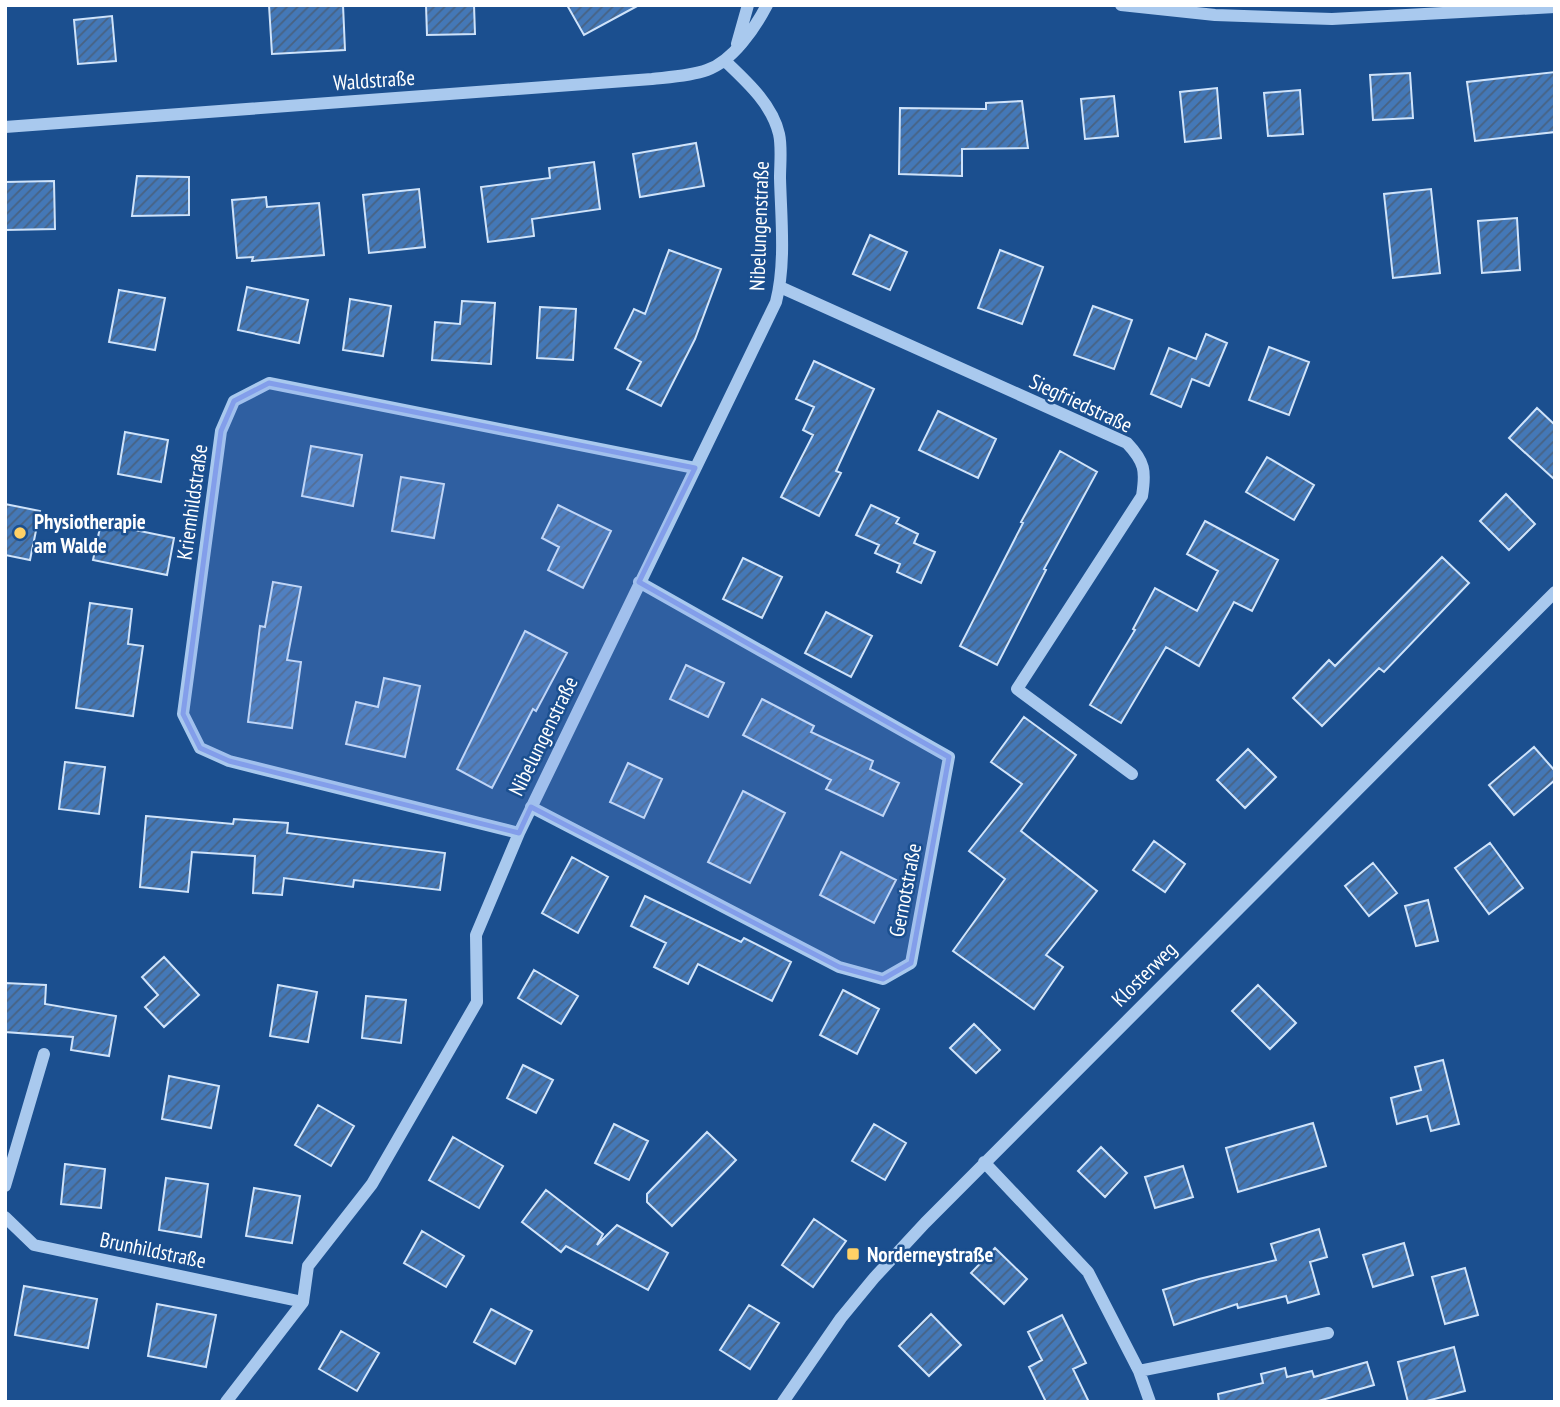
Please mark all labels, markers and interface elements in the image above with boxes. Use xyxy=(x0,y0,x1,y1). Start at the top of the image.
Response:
street label: Waldstraße xyxy=(332,64,416,96)
street label: Nibelungenstraße xyxy=(743,161,775,291)
street label: Siegfriedstraße xyxy=(1025,367,1137,439)
street label: Kriemhildstraße xyxy=(171,443,213,561)
place label: Physiotherapie am Walde xyxy=(34,508,146,559)
marker: Physiotherapie am Walde xyxy=(12,525,28,541)
street label: Nibelungenstraße xyxy=(502,672,584,800)
street label: Gernotstraße xyxy=(883,841,927,939)
street label: Klosterweg xyxy=(1106,936,1182,1012)
street label: Brunhildstraße xyxy=(98,1226,208,1274)
place label: Norderneystraße xyxy=(867,1241,993,1268)
marker: Norderneystraße xyxy=(845,1246,861,1262)

